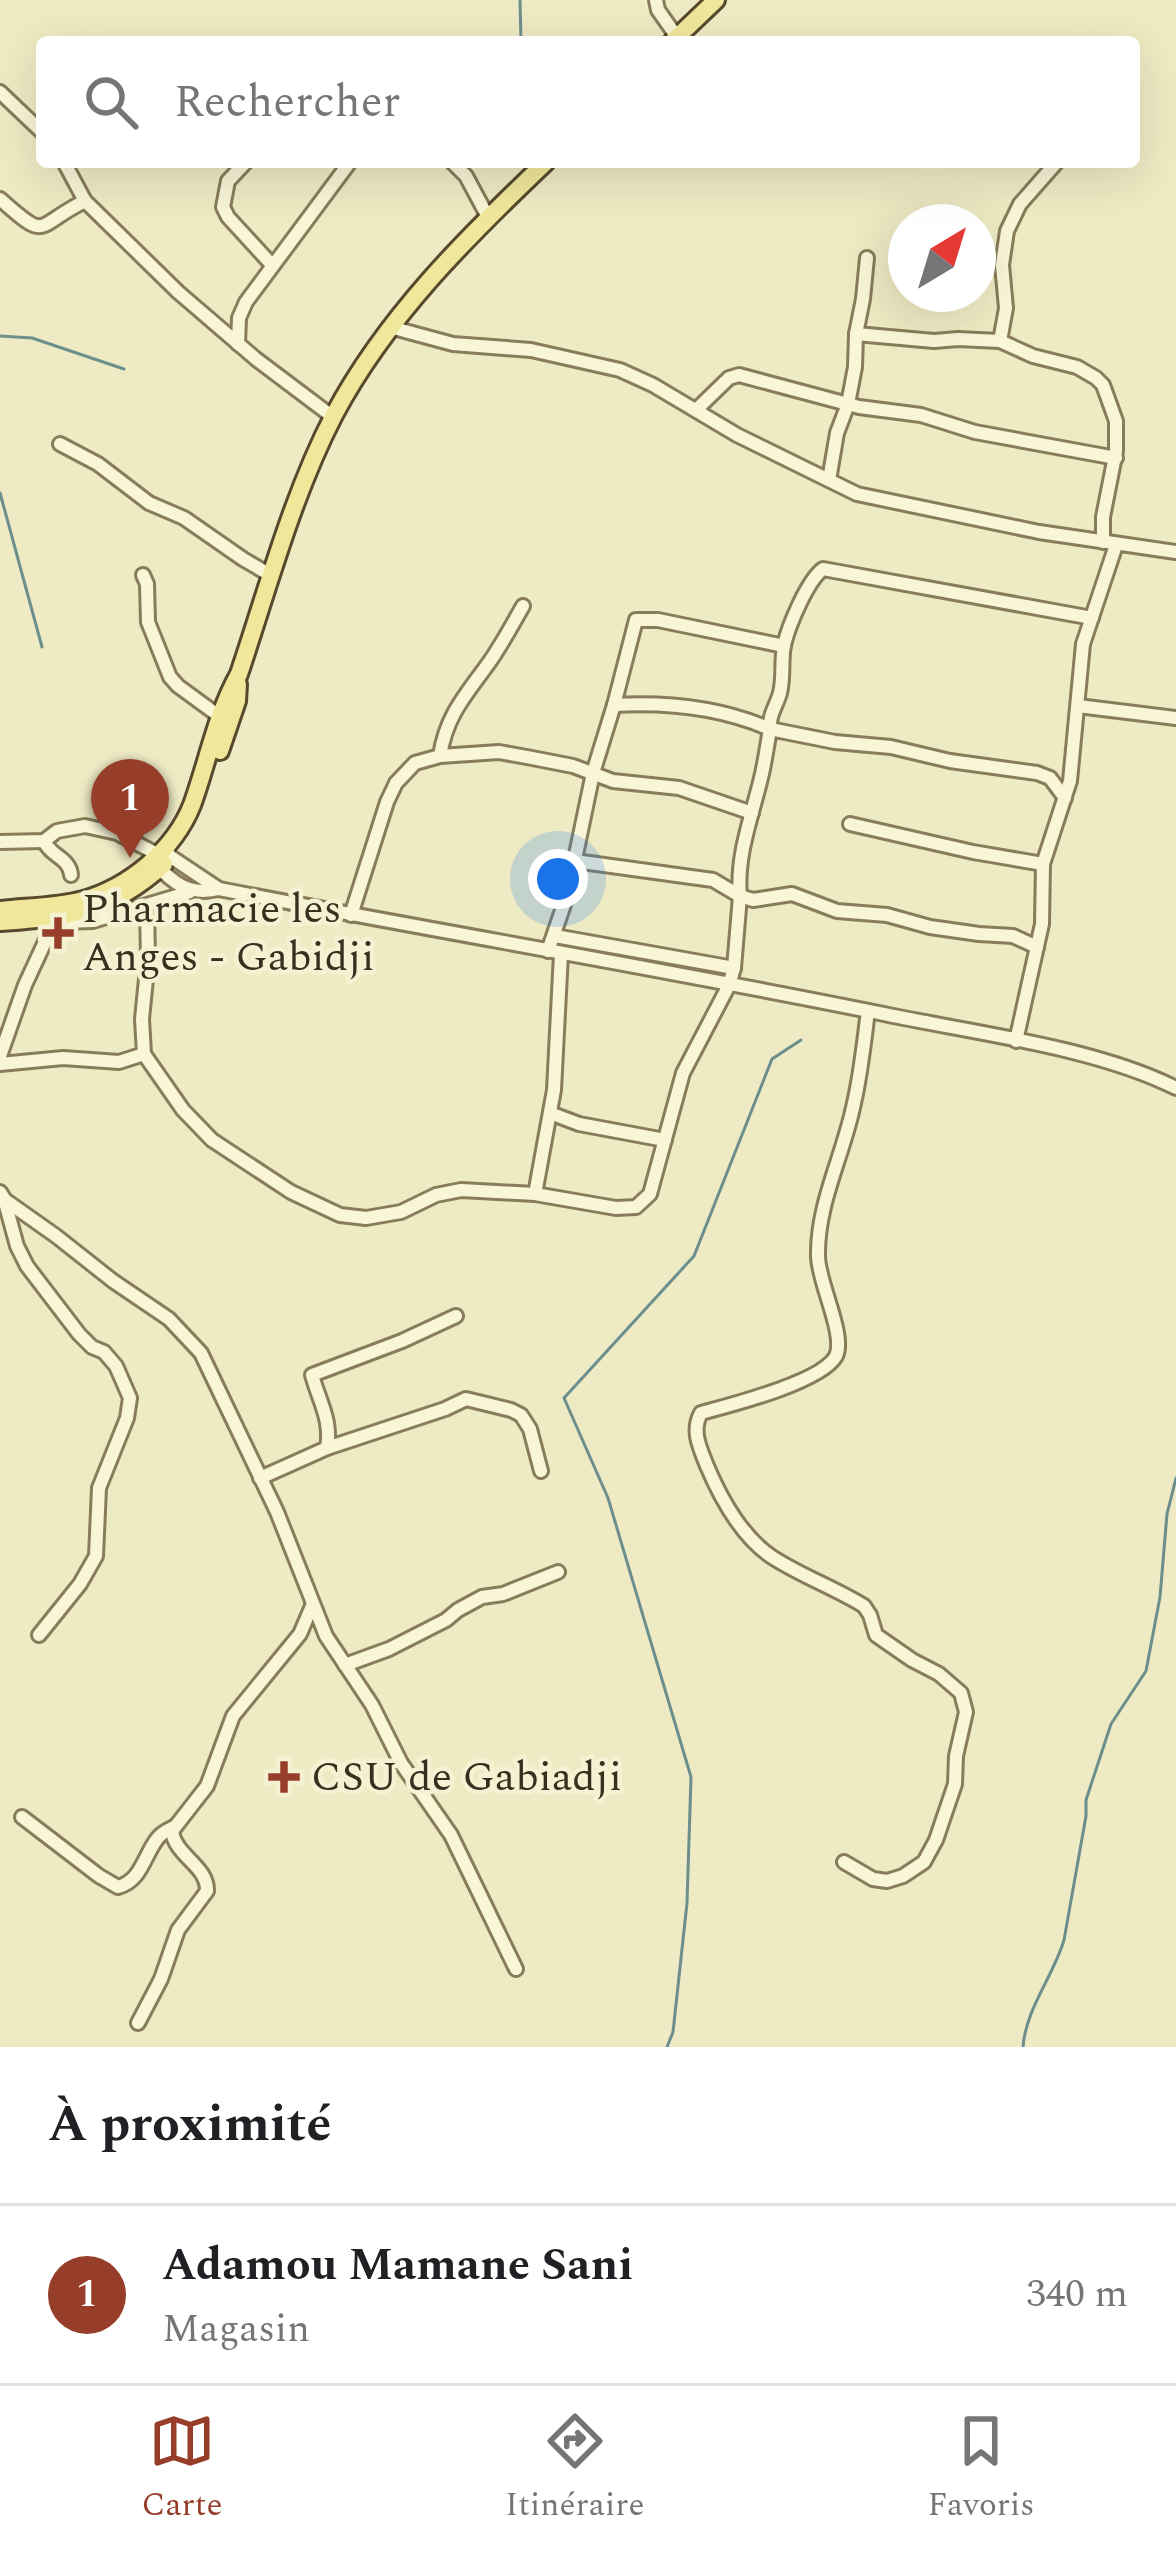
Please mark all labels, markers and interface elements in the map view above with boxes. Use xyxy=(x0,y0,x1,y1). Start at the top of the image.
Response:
search box xyxy=(36,36,1140,168)
text: Rechercher xyxy=(174,68,400,137)
icon: search xyxy=(78,69,144,135)
north arrow xyxy=(888,204,996,312)
pin: 1 xyxy=(91,759,169,858)
your location xyxy=(528,849,588,909)
place label: Pharmacie les Anges - Gabidji xyxy=(82,878,375,989)
marker: Pharmacie les Anges - Gabidji xyxy=(45,920,71,946)
place label: CSU de Gabiadji xyxy=(311,1746,622,1809)
marker: CSU de Gabiadji xyxy=(268,1761,300,1793)
text: À proximité xyxy=(48,2086,332,2164)
text: Adamou Mamane Sani xyxy=(162,2231,633,2300)
text: 1 xyxy=(76,2265,98,2324)
text: 340 m xyxy=(1026,2265,1128,2324)
text: Magasin xyxy=(162,2300,310,2359)
tab: Carte xyxy=(142,2408,222,2530)
tab: Itinéraire xyxy=(505,2408,644,2530)
tab: Favoris xyxy=(927,2408,1034,2530)

